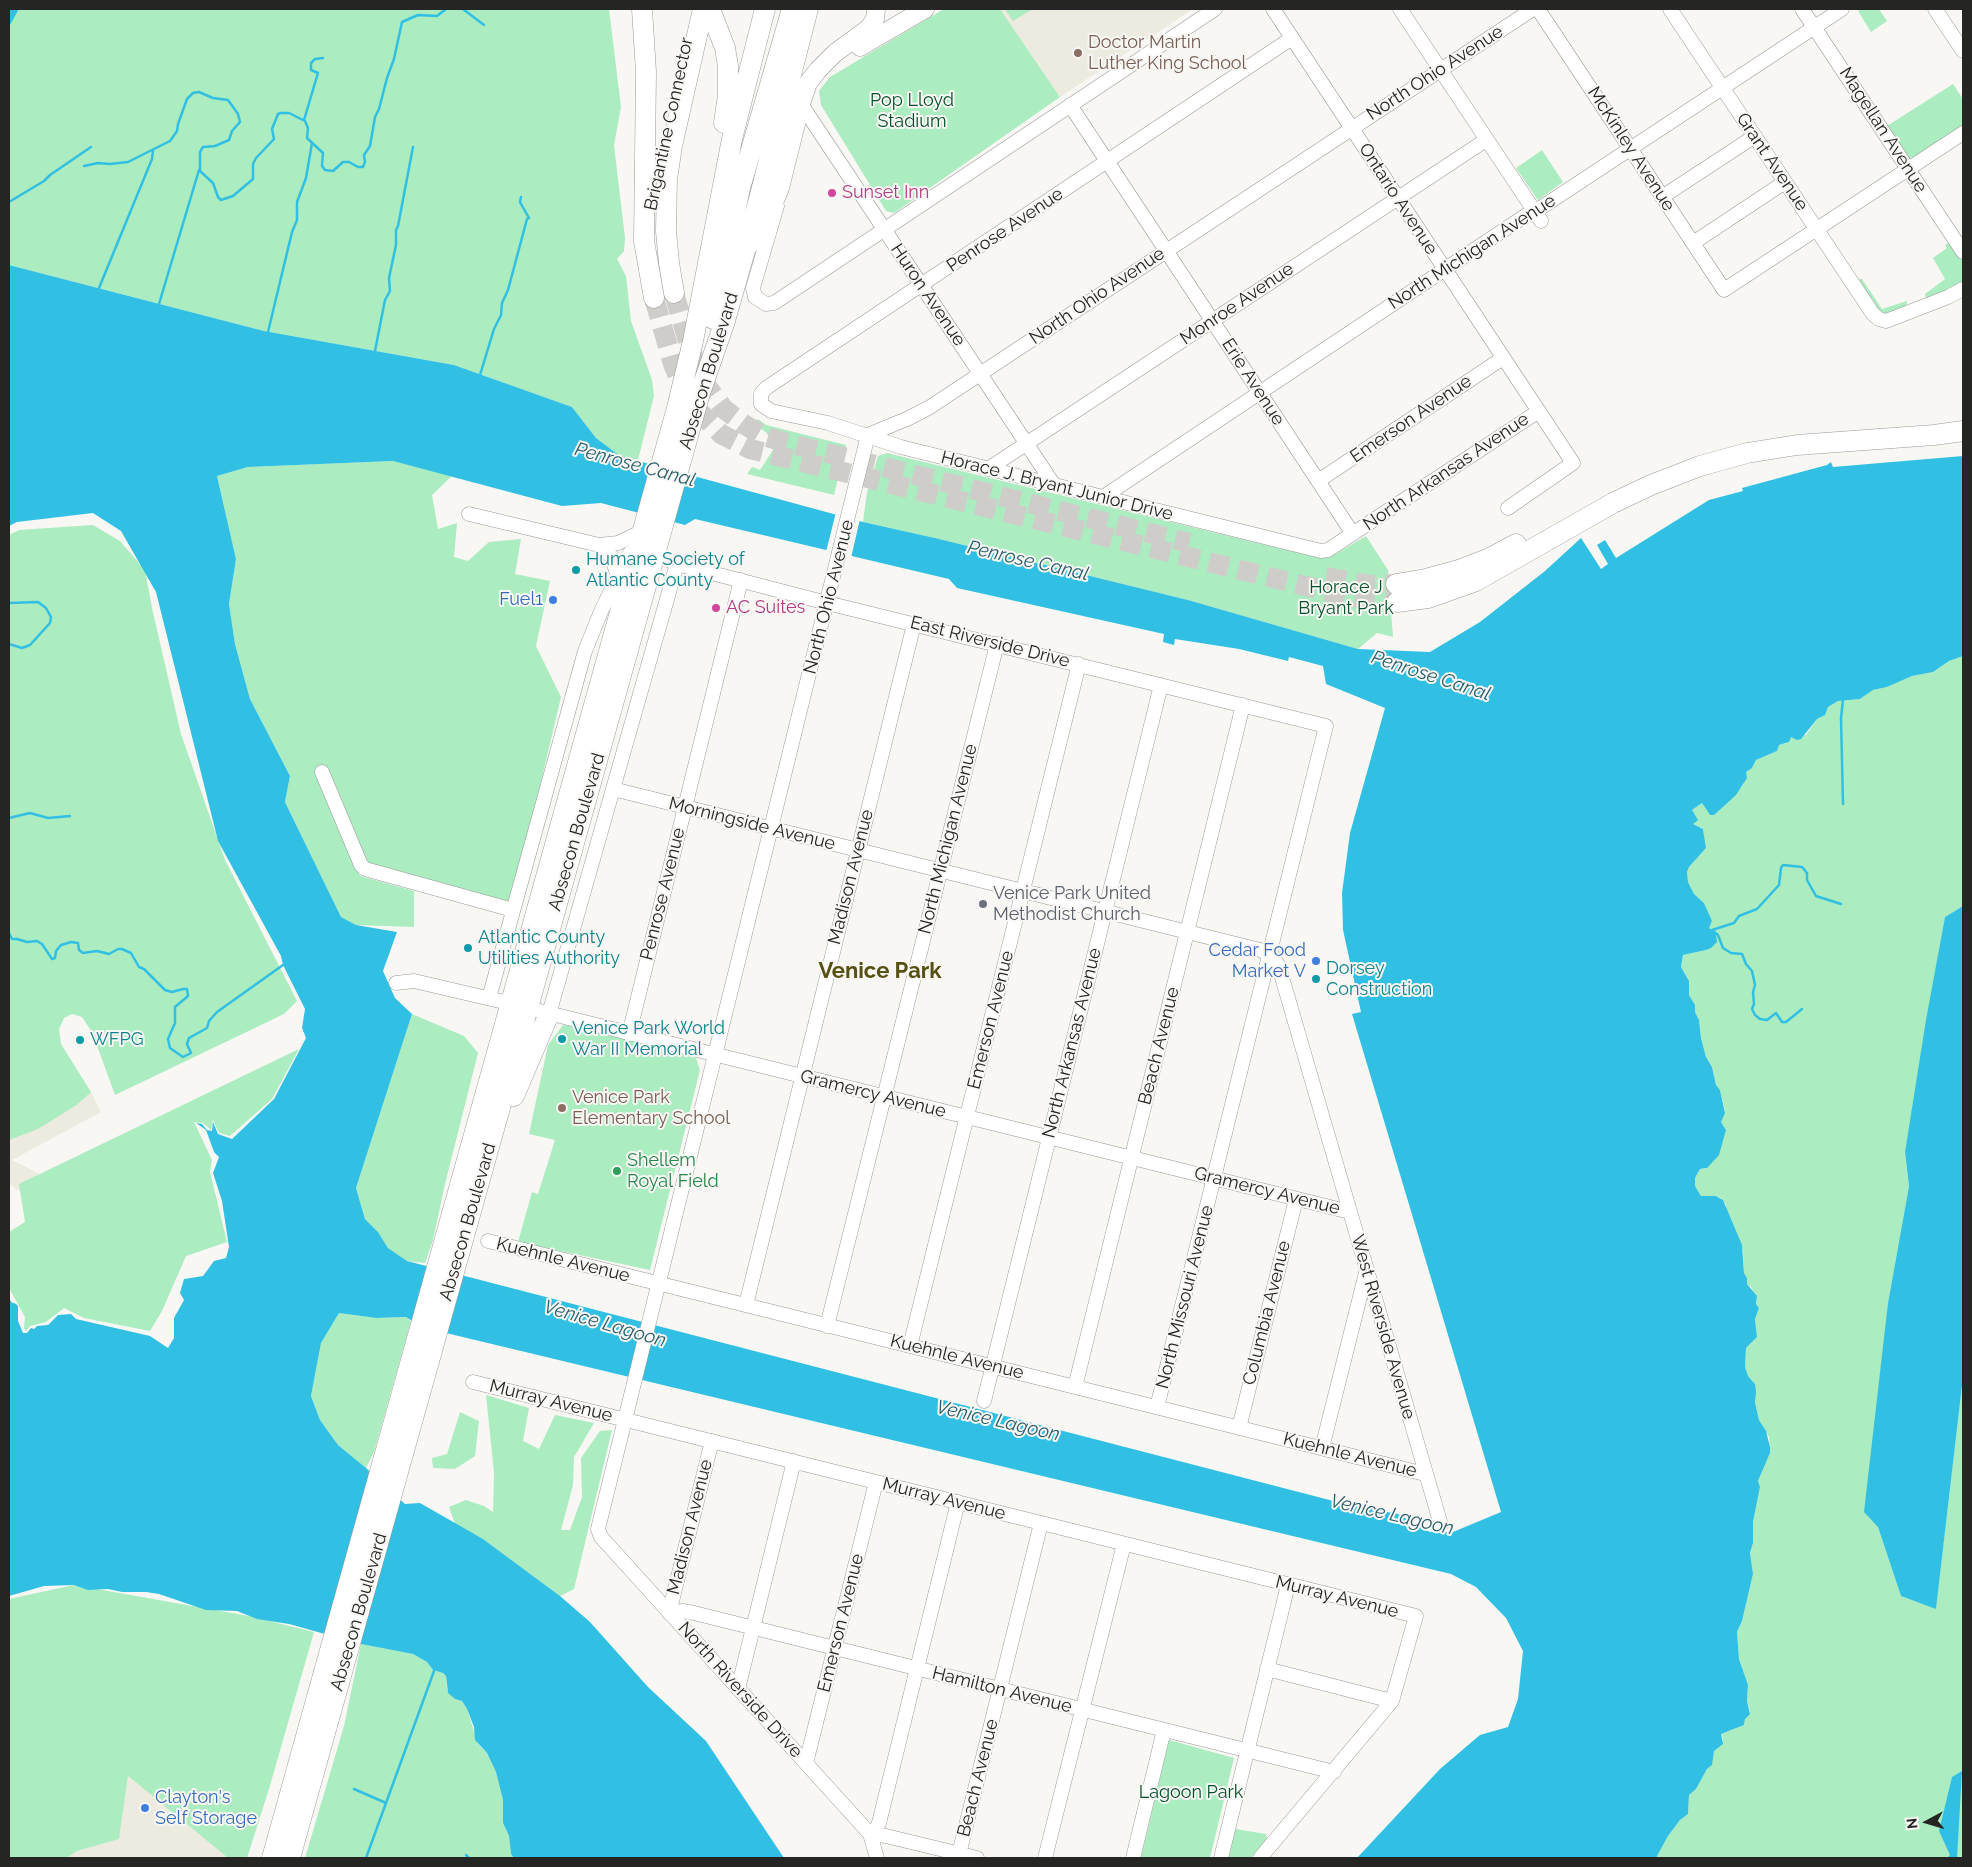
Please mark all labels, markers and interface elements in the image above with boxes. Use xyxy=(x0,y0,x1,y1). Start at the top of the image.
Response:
street label: North Ohio Avenue xyxy=(1363,21,1507,125)
place label: Doctor Martin Luther King School xyxy=(1088,32,1246,74)
street label: Brigantine Connector xyxy=(640,35,698,213)
marker: Doctor Martin Luther King School xyxy=(1072,47,1084,59)
street label: Magellan Avenue xyxy=(1834,63,1932,197)
street label: McKinley Avenue xyxy=(1583,83,1679,215)
park label: Pop Lloyd Stadium xyxy=(870,90,954,132)
street label: Grant Avenue xyxy=(1731,109,1813,215)
street label: Ontario Avenue xyxy=(1354,139,1442,259)
place label: Sunset Inn xyxy=(842,182,929,204)
street label: Penrose Avenue xyxy=(943,183,1067,277)
marker: Sunset Inn xyxy=(826,187,838,199)
street label: North Michigan Avenue xyxy=(1384,190,1560,314)
street label: Huron Avenue xyxy=(886,240,970,350)
street label: North Ohio Avenue xyxy=(1025,243,1169,349)
street label: Monroe Avenue xyxy=(1176,258,1298,350)
street label: Absecon Boulevard xyxy=(675,290,743,452)
street label: Erie Avenue xyxy=(1217,334,1289,430)
street label: Emerson Avenue xyxy=(1346,370,1476,468)
street label: North Arkansas Avenue xyxy=(1359,408,1533,536)
water label: Penrose Canal xyxy=(572,438,698,492)
street label: Horace J. Bryant Junior Drive xyxy=(939,447,1175,525)
street label: North Ohio Avenue xyxy=(799,518,859,676)
water label: Penrose Canal xyxy=(965,536,1091,586)
place label: Humane Society of Atlantic County xyxy=(586,549,745,592)
marker: Humane Society of Atlantic County xyxy=(570,564,582,576)
park label: Horace J Bryant Park xyxy=(1298,577,1394,620)
place label: Fuel1 xyxy=(499,589,543,611)
marker: Fuel1 xyxy=(547,594,559,606)
place label: AC Suites xyxy=(726,597,805,619)
marker: AC Suites xyxy=(710,602,722,614)
street label: East Riverside Drive xyxy=(908,612,1072,672)
water label: Penrose Canal xyxy=(1369,646,1493,706)
street label: North Michigan Avenue xyxy=(914,742,982,936)
street label: Absecon Boulevard xyxy=(544,751,610,913)
street label: Morningside Avenue xyxy=(667,793,837,855)
street label: Madison Avenue xyxy=(824,807,878,947)
street label: Penrose Avenue xyxy=(636,825,690,963)
place label: Venice Park United Methodist Church xyxy=(993,883,1151,926)
marker: Venice Park United Methodist Church xyxy=(977,898,989,910)
place label: Atlantic County Utilities Authority xyxy=(478,927,620,970)
place label: Cedar Food Market V xyxy=(1209,940,1306,982)
marker: Atlantic County Utilities Authority xyxy=(462,942,474,954)
street label: North Arkansas Avenue xyxy=(1038,946,1106,1140)
street label: Emerson Avenue xyxy=(963,949,1019,1091)
marker: Cedar Food Market V xyxy=(1310,955,1322,967)
district label: Venice Park xyxy=(818,958,942,984)
place label: Dorsey Construction xyxy=(1326,958,1432,1001)
marker: Dorsey Construction xyxy=(1310,973,1322,985)
street label: Beach Avenue xyxy=(1134,985,1184,1107)
place label: Venice Park World War II Memorial xyxy=(572,1018,725,1060)
place label: WFPG xyxy=(90,1029,144,1051)
marker: Venice Park World War II Memorial xyxy=(556,1033,568,1045)
marker: WFPG xyxy=(74,1034,86,1046)
street label: Gramercy Avenue xyxy=(798,1065,948,1123)
place label: Venice Park Elementary School xyxy=(572,1087,730,1130)
marker: Venice Park Elementary School xyxy=(556,1102,568,1114)
street label: Absecon Boulevard xyxy=(435,1141,501,1303)
place label: Shellem Royal Field xyxy=(627,1150,719,1192)
street label: Gramercy Avenue xyxy=(1192,1162,1342,1220)
marker: Shellem Royal Field xyxy=(611,1165,623,1177)
street label: North Missouri Avenue xyxy=(1152,1203,1218,1391)
street label: West Riverside Avenue xyxy=(1346,1232,1420,1422)
street label: Kuehnle Avenue xyxy=(494,1233,632,1287)
street label: Columbia Avenue xyxy=(1239,1239,1295,1387)
water label: Venice Lagoon xyxy=(541,1296,669,1352)
street label: Kuehnle Avenue xyxy=(888,1330,1026,1384)
street label: Murray Avenue xyxy=(487,1375,615,1427)
water label: Venice Lagoon xyxy=(934,1396,1062,1446)
street label: Kuehnle Avenue xyxy=(1281,1428,1419,1482)
street label: Madison Avenue xyxy=(663,1457,717,1597)
street label: Murray Avenue xyxy=(880,1473,1008,1525)
water label: Venice Lagoon xyxy=(1328,1490,1456,1540)
street label: Absecon Boulevard xyxy=(326,1531,392,1693)
street label: Emerson Avenue xyxy=(813,1552,869,1694)
street label: Murray Avenue xyxy=(1273,1571,1401,1623)
street label: North Riverside Drive xyxy=(673,1618,807,1762)
street label: Hamilton Avenue xyxy=(930,1662,1074,1718)
street label: Beach Avenue xyxy=(953,1717,1003,1839)
park label: Lagoon Park xyxy=(1139,1782,1243,1804)
place label: Clayton's Self Storage xyxy=(155,1787,257,1830)
north arrow xyxy=(1902,1797,1952,1847)
marker: Clayton's Self Storage xyxy=(139,1802,151,1814)
text: N xyxy=(1904,1817,1921,1830)

